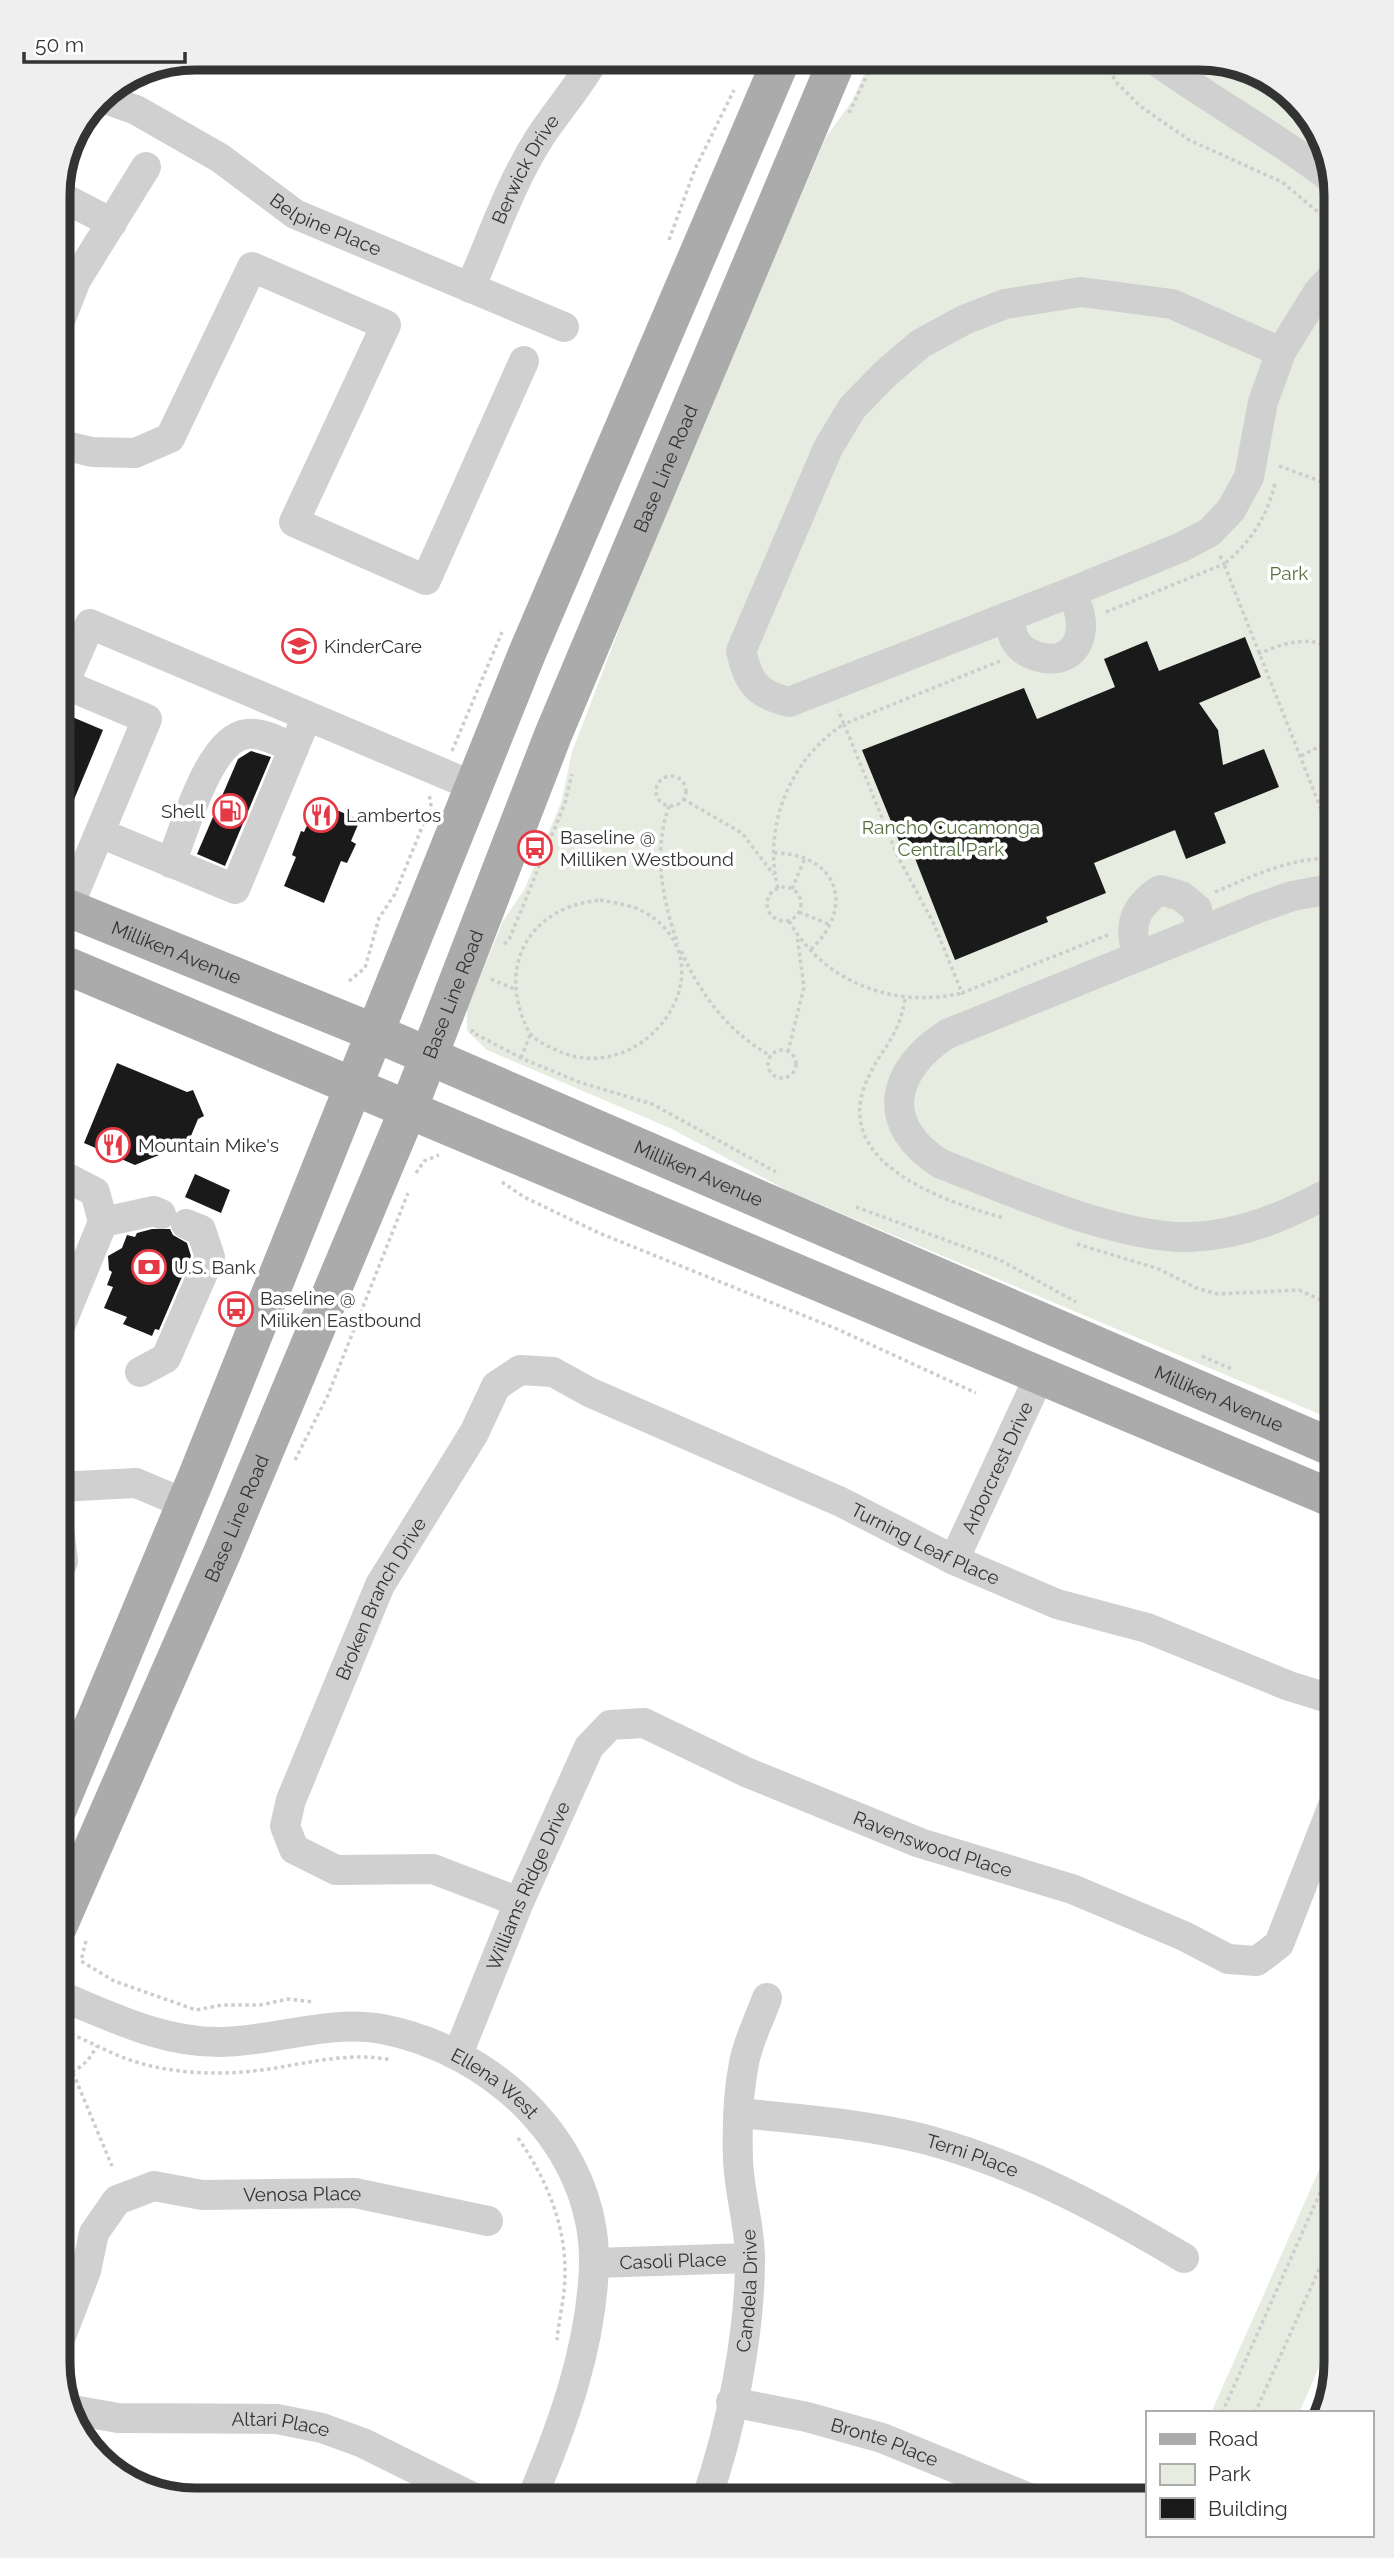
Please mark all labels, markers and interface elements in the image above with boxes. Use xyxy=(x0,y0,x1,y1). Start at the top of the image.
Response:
scale bar xyxy=(24,21,186,65)
text: 50 m xyxy=(35,32,84,57)
street label: Berwick Drive xyxy=(487,110,563,227)
street label: Belpine Place xyxy=(266,188,385,260)
street label: Base Line Road xyxy=(629,402,702,536)
park label: Park xyxy=(1270,562,1308,584)
school or university icon: KinderCare xyxy=(280,627,318,665)
place label: KinderCare xyxy=(324,635,422,657)
fuel station icon: Shell xyxy=(211,792,249,830)
restaurant icon: Lambertos xyxy=(302,796,340,834)
place label: Shell xyxy=(161,800,206,822)
place label: Lambertos xyxy=(346,804,441,826)
park label: Rancho Cucamonga Central Park xyxy=(862,816,1040,860)
place label: Baseline @ Milliken Westbound xyxy=(560,826,734,870)
bus stop icon: Baseline @ Milliken Westbound xyxy=(516,829,554,867)
street label: Milliken Avenue xyxy=(108,916,245,988)
street label: Base Line Road xyxy=(418,927,488,1062)
restaurant icon: Mountain Mike's xyxy=(94,1126,132,1164)
place label: Mountain Mike's xyxy=(138,1134,279,1156)
street label: Milliken Avenue xyxy=(631,1136,766,1211)
bank icon: U.S. Bank xyxy=(130,1248,168,1286)
place label: U.S. Bank xyxy=(174,1256,256,1278)
place label: Baseline @ Miliken Eastbound xyxy=(260,1287,421,1331)
bus stop icon: Baseline @ Miliken Eastbound xyxy=(217,1290,255,1328)
street label: Milliken Avenue xyxy=(1151,1361,1287,1436)
street label: Arborcrest Drive xyxy=(957,1398,1037,1537)
street label: Base Line Road xyxy=(200,1451,273,1585)
street label: Turning Leaf Place xyxy=(847,1498,1003,1589)
street label: Broken Branch Drive xyxy=(331,1513,430,1683)
street label: Williams Ridge Drive xyxy=(482,1798,574,1974)
street label: Ravenswood Place xyxy=(850,1806,1015,1881)
street label: Ellena West xyxy=(448,2043,544,2123)
street label: Terni Place xyxy=(924,2129,1022,2181)
street label: Venosa Place xyxy=(243,2181,364,2205)
street label: Candela Drive xyxy=(731,2228,761,2354)
street label: Casoli Place xyxy=(619,2248,727,2273)
street label: Altari Place xyxy=(231,2408,333,2441)
legend xyxy=(1146,2411,1373,2537)
street label: Bronte Place xyxy=(828,2413,942,2471)
text: Road xyxy=(1208,2426,1258,2451)
text: Park xyxy=(1208,2461,1251,2486)
text: Building xyxy=(1208,2496,1288,2521)

